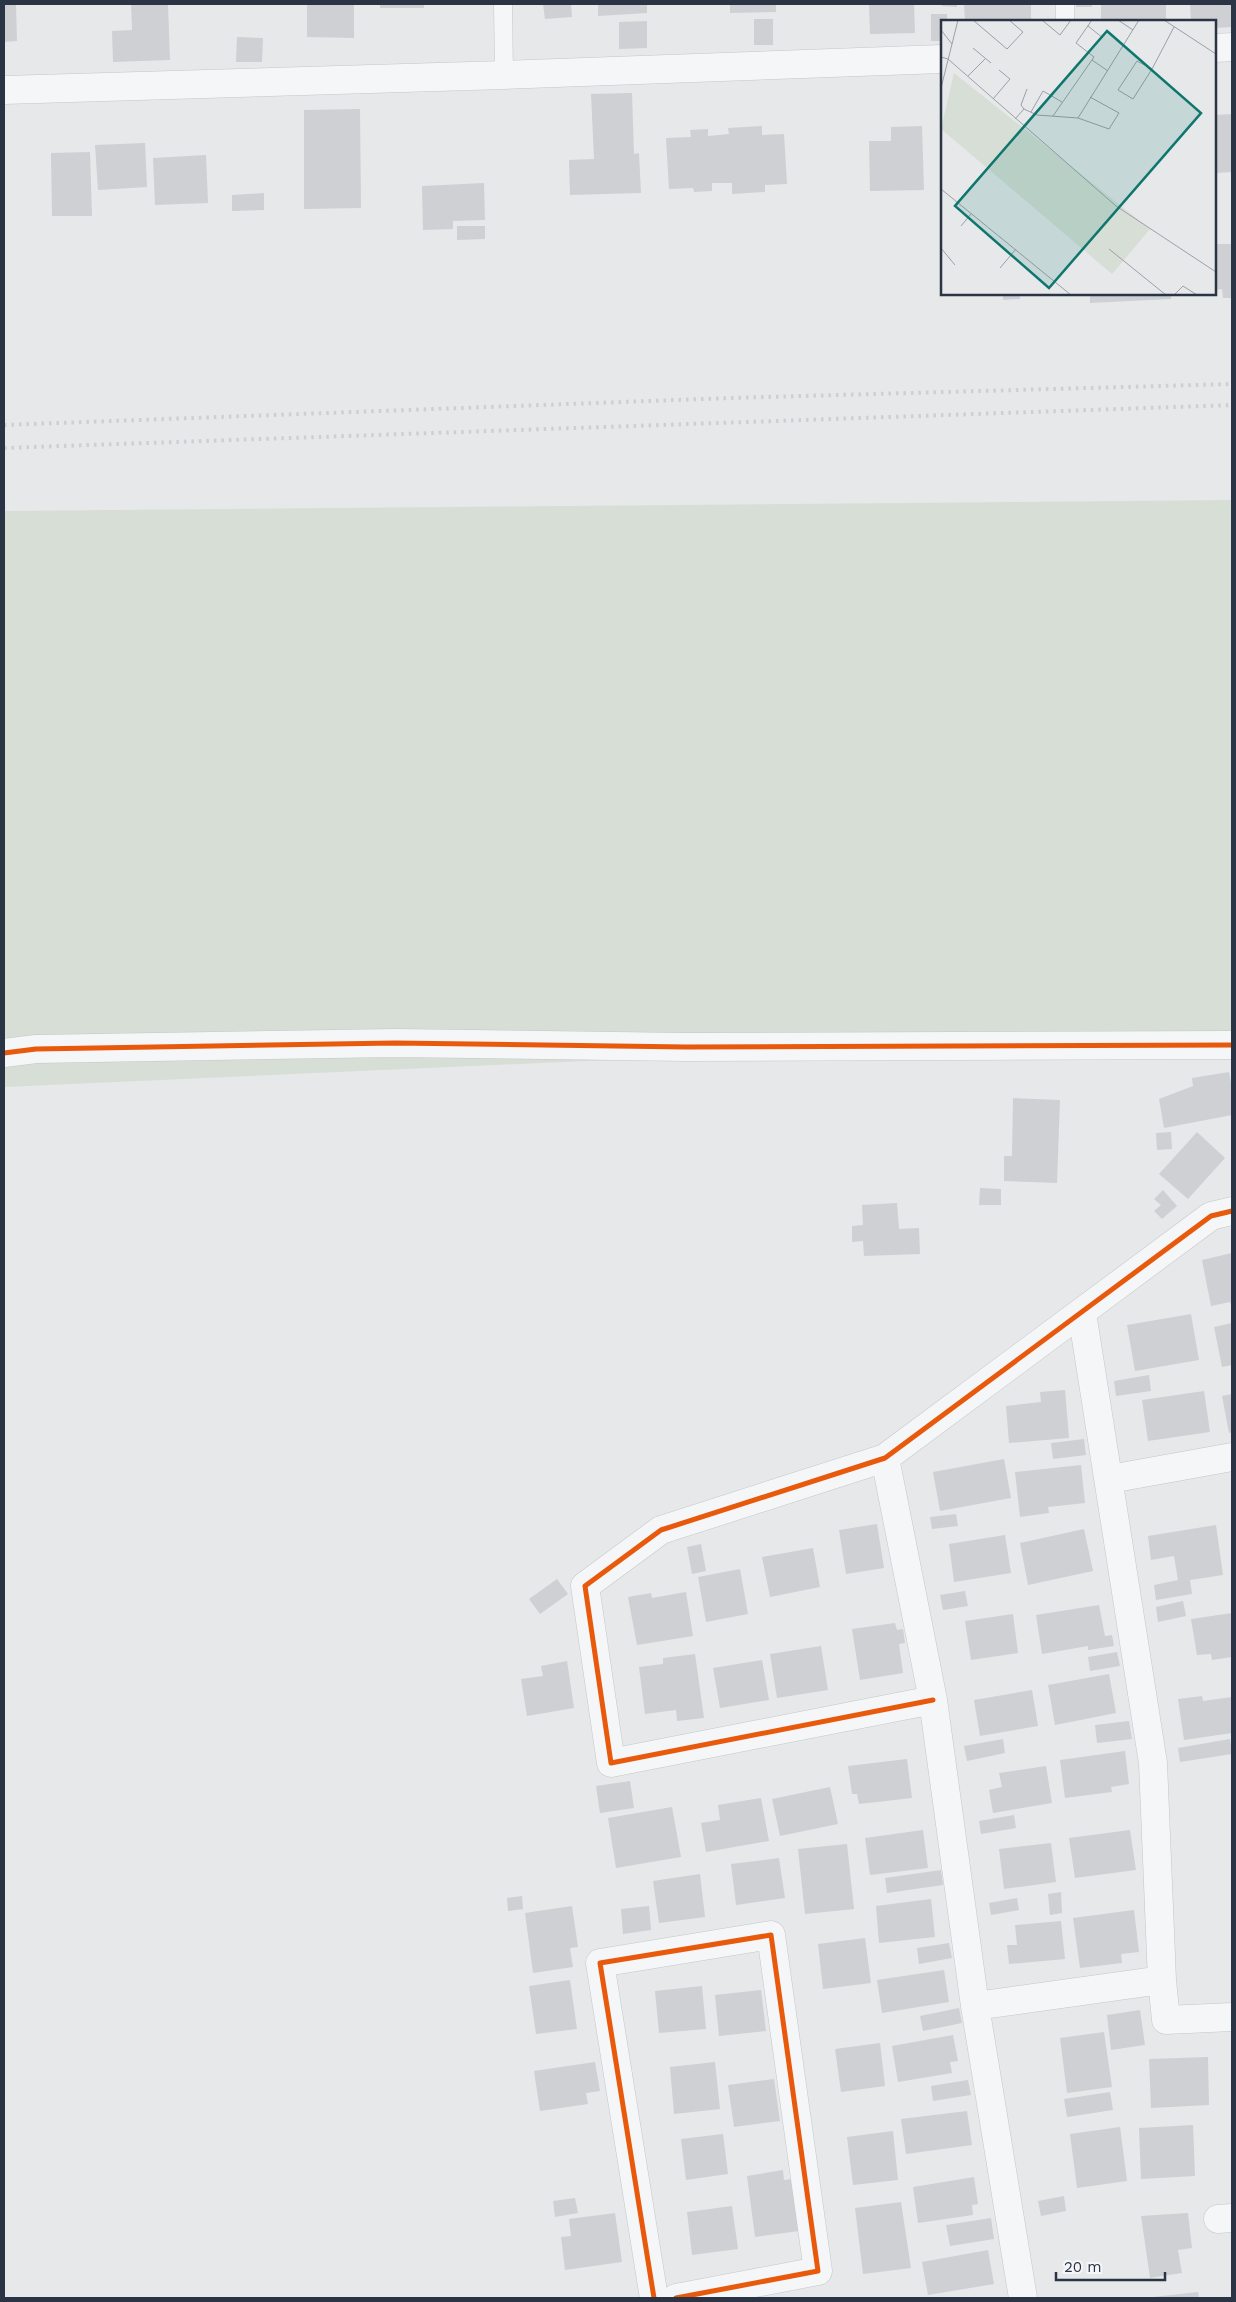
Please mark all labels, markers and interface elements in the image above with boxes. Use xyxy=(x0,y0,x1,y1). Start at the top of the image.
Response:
inset map xyxy=(941,20,1216,295)
scale bar xyxy=(1056,2250,1165,2282)
text: 20 m xyxy=(1064,2258,1102,2276)

